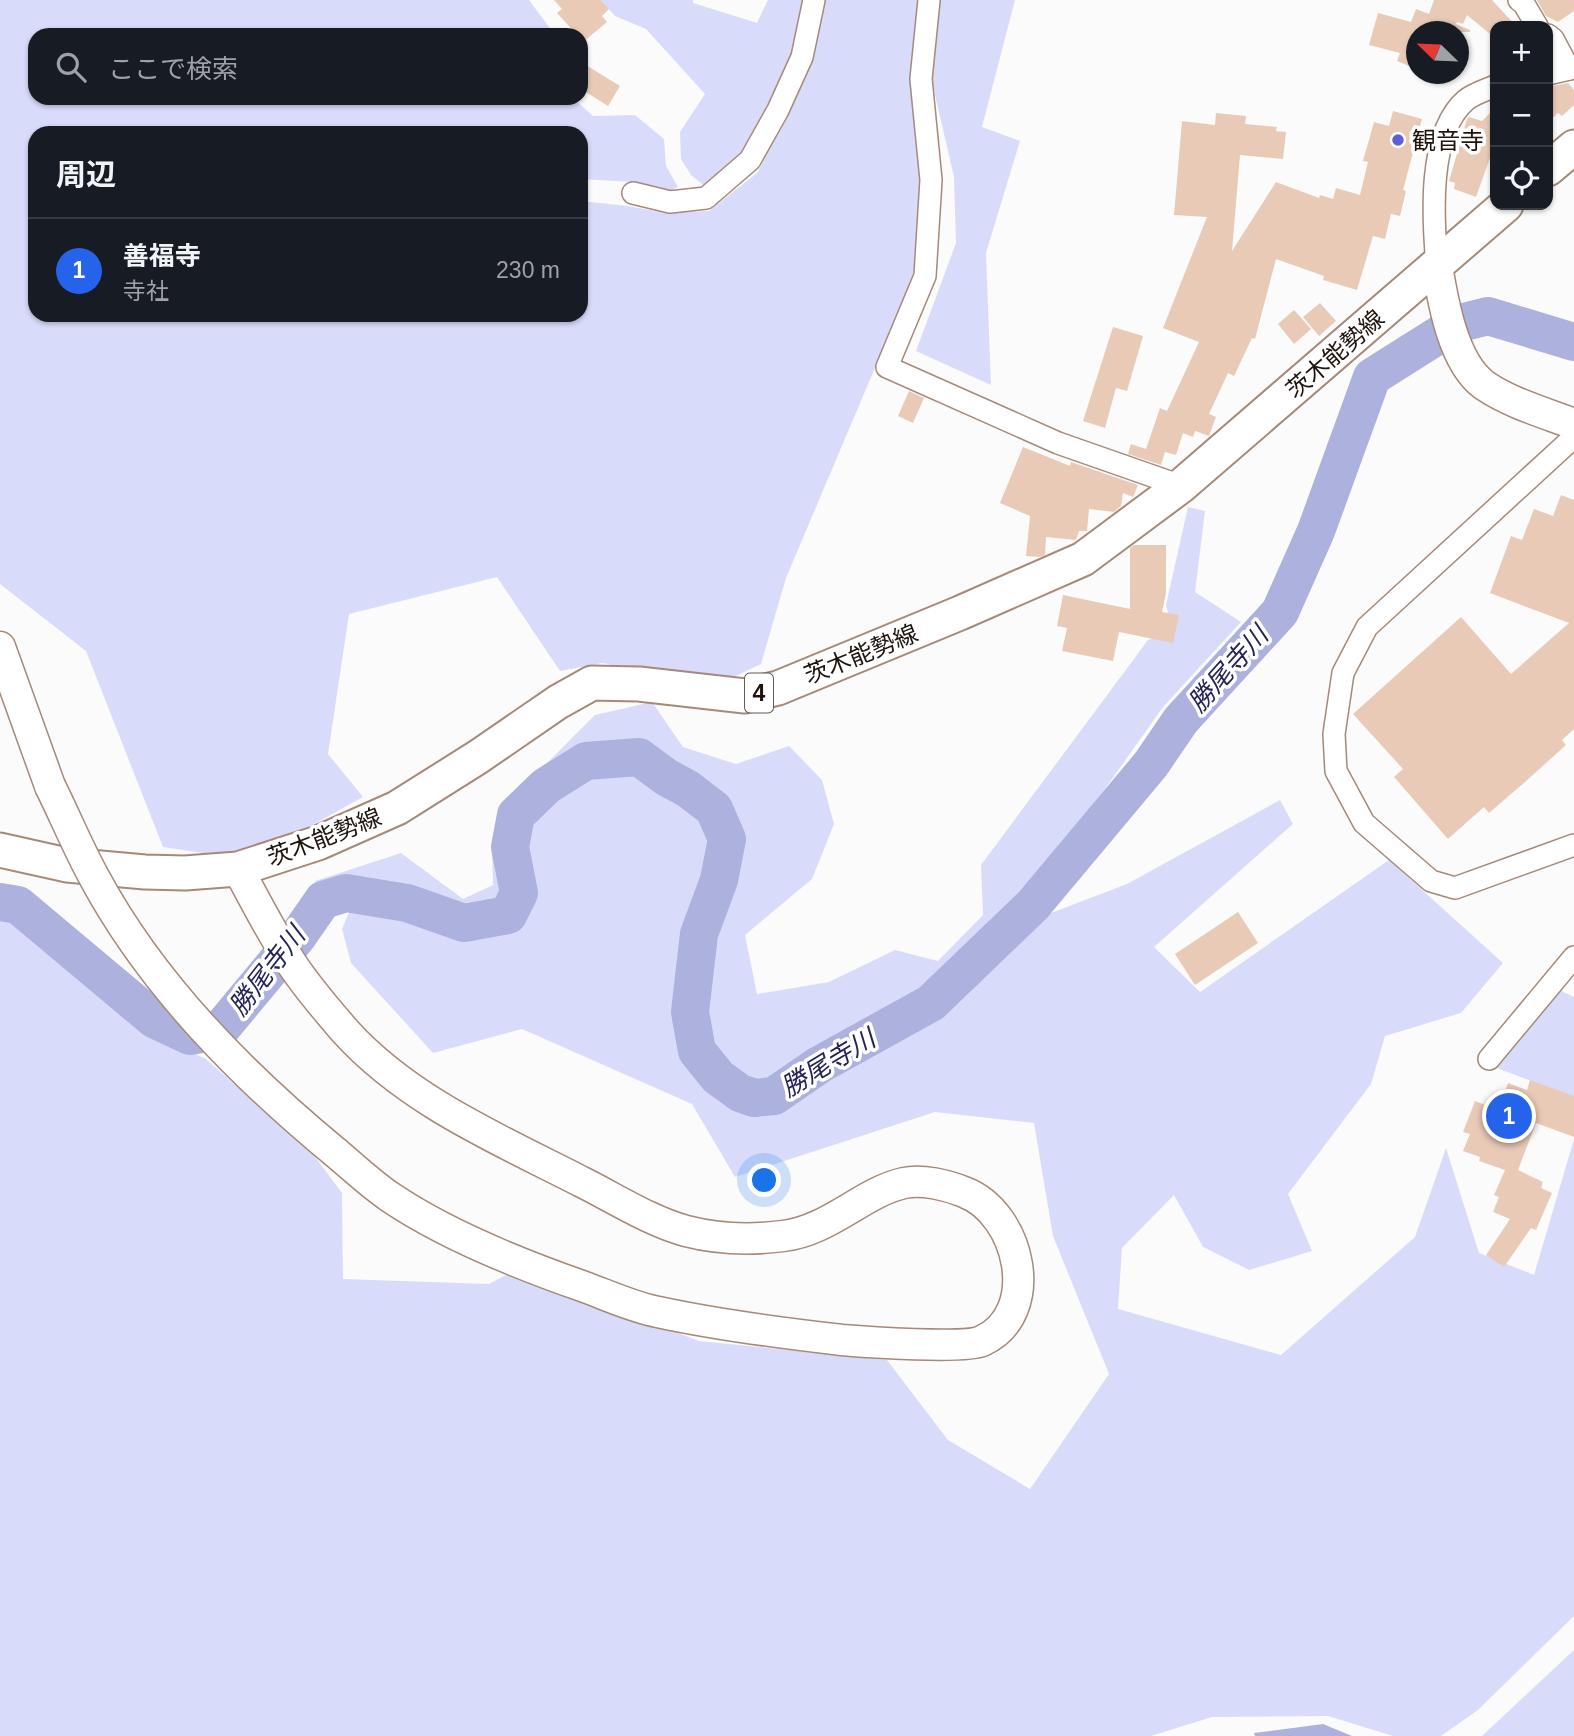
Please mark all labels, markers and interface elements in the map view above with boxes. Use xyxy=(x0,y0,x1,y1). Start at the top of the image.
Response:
north arrow xyxy=(1406,21,1469,84)
map controls xyxy=(1490,21,1553,210)
button: + xyxy=(1490,21,1553,84)
search box xyxy=(28,28,588,105)
icon: search xyxy=(52,48,90,86)
text: ここで検索 xyxy=(108,54,238,84)
button: − xyxy=(1490,84,1553,147)
place label: 観音寺 xyxy=(1412,127,1484,154)
marker: 観音寺 xyxy=(1390,132,1406,148)
button: locate xyxy=(1490,147,1553,210)
text: 周辺 xyxy=(56,158,116,191)
text: 善福寺 xyxy=(123,241,201,271)
text: 1 xyxy=(73,257,85,283)
text: 230 m xyxy=(496,257,560,283)
text: 寺社 xyxy=(123,278,169,304)
street label: 茨木能勢線 xyxy=(1281,304,1389,404)
water label: 勝尾寺川 xyxy=(1182,618,1276,718)
street label: 茨木能勢線 xyxy=(800,619,922,689)
road number: 4 xyxy=(745,674,773,712)
street label: 茨木能勢線 xyxy=(263,803,385,871)
water label: 勝尾寺川 xyxy=(223,918,313,1021)
water label: 勝尾寺川 xyxy=(776,1022,883,1103)
pin: 1 xyxy=(1486,1090,1532,1142)
your location xyxy=(747,1163,781,1197)

